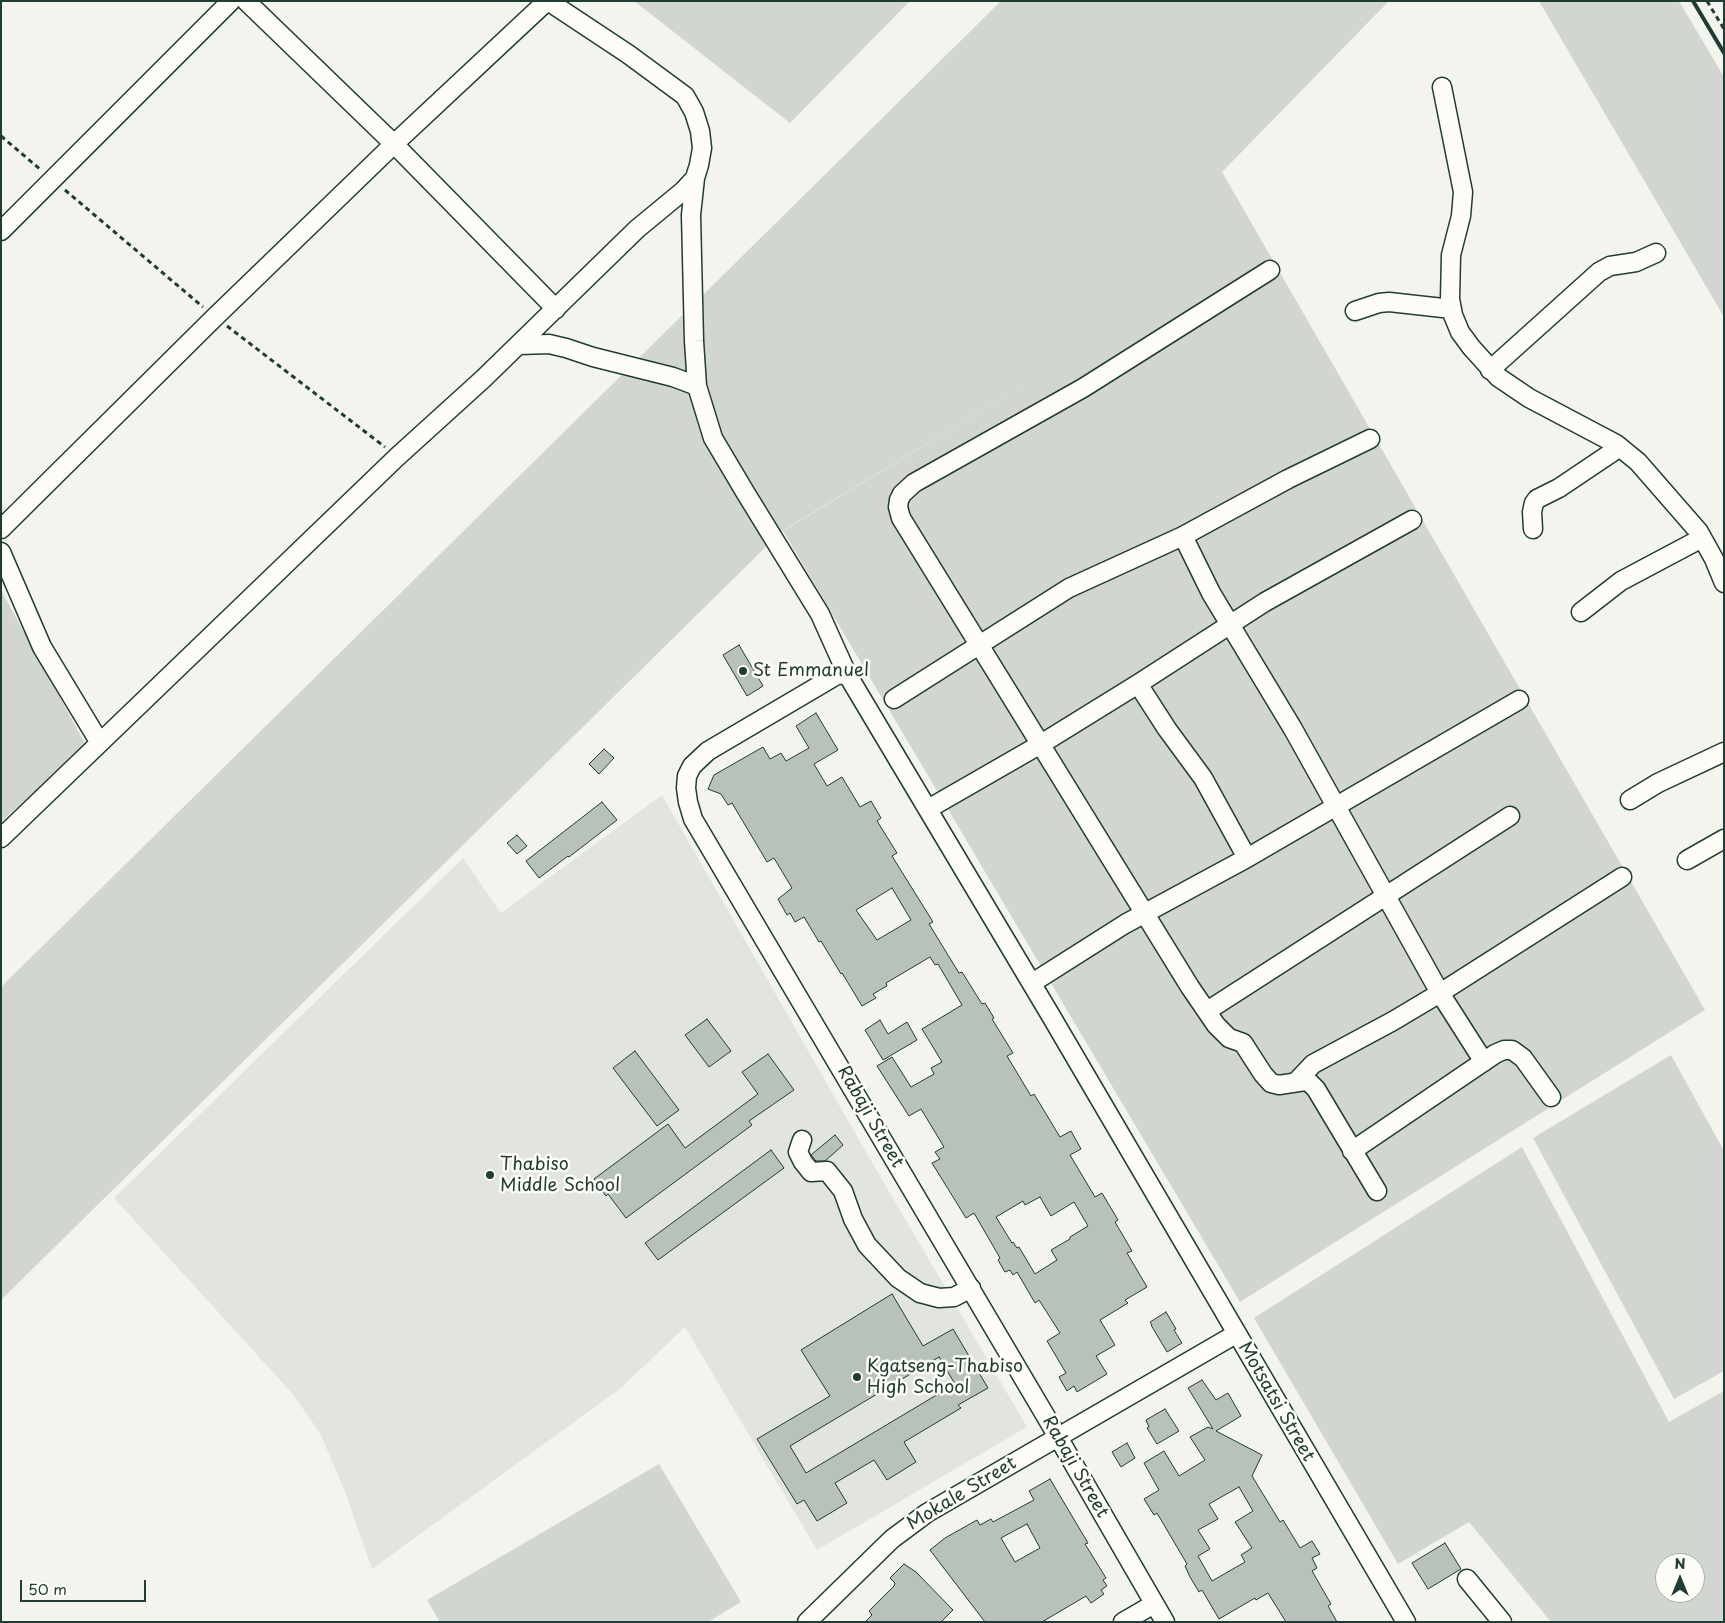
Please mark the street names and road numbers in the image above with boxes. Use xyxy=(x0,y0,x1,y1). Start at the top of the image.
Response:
street label: Rabaji Street xyxy=(832,1062,908,1172)
street label: Motsatsi Street xyxy=(1233,1338,1319,1466)
street label: Rabaji Street xyxy=(1037,1412,1113,1522)
street label: Mokale Street xyxy=(903,1453,1021,1535)

